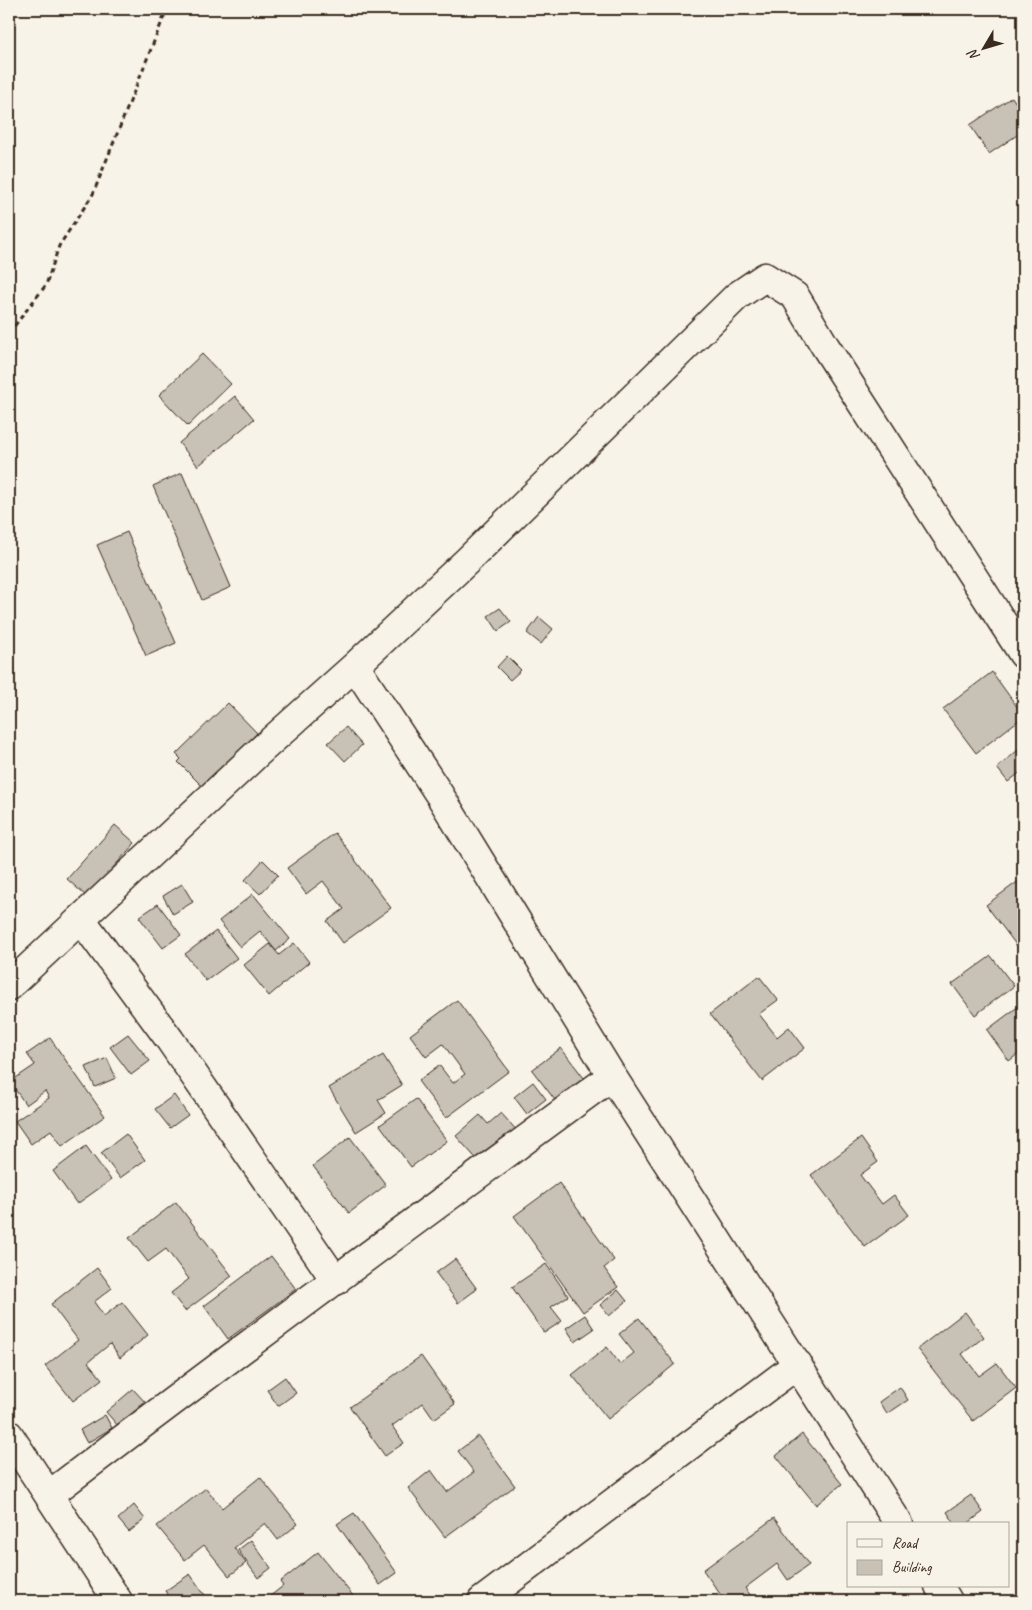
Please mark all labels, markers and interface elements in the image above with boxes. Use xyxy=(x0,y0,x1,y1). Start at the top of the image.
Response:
north arrow xyxy=(960,22,1010,72)
text: N xyxy=(963,45,984,64)
legend xyxy=(847,1522,1010,1588)
text: Road xyxy=(892,1534,919,1553)
text: Building xyxy=(892,1558,932,1577)

